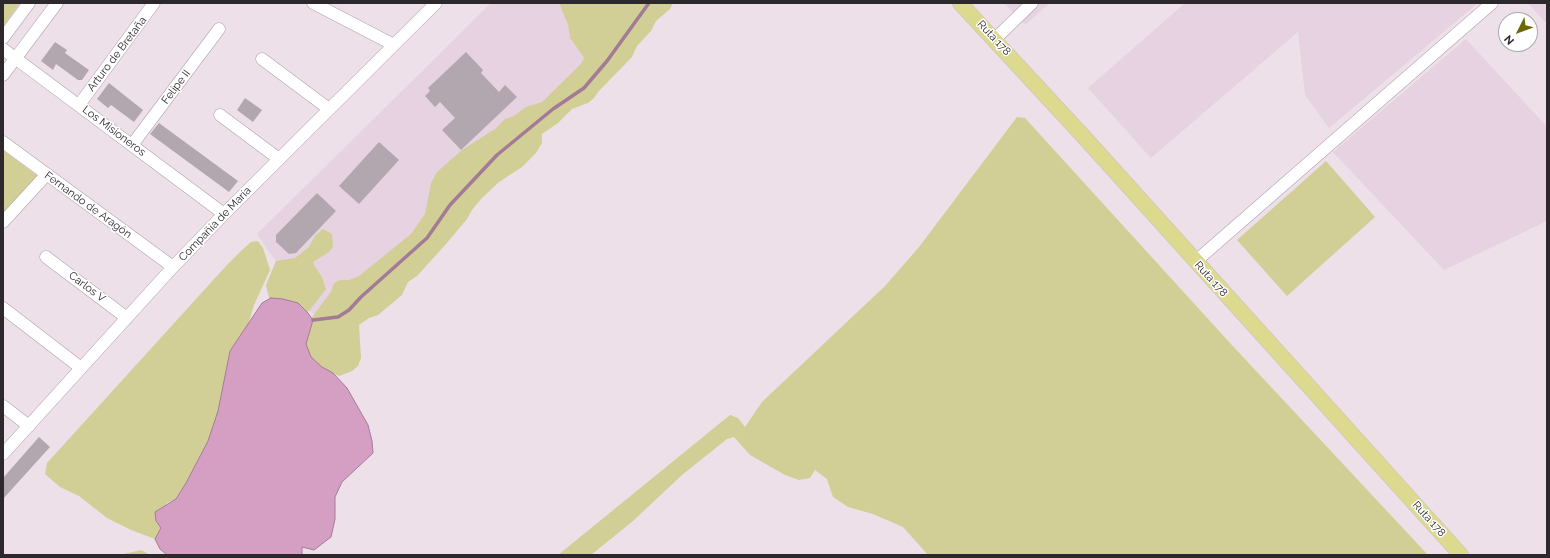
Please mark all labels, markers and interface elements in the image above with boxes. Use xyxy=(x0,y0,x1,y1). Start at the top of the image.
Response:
north arrow xyxy=(1498,12,1538,52)
street label: Arturo de Bretaña xyxy=(85,14,149,94)
street label: Ruta 178 xyxy=(974,18,1014,58)
text: N xyxy=(1502,32,1517,47)
street label: Felipe II xyxy=(159,67,193,107)
street label: Los Misioneros xyxy=(80,103,148,159)
street label: Fernando de Aragón xyxy=(42,169,134,241)
street label: Compañía de María xyxy=(176,184,254,264)
street label: Ruta 178 xyxy=(1192,259,1230,299)
street label: Carlos V xyxy=(66,269,108,305)
street label: Ruta 178 xyxy=(1410,499,1448,539)

